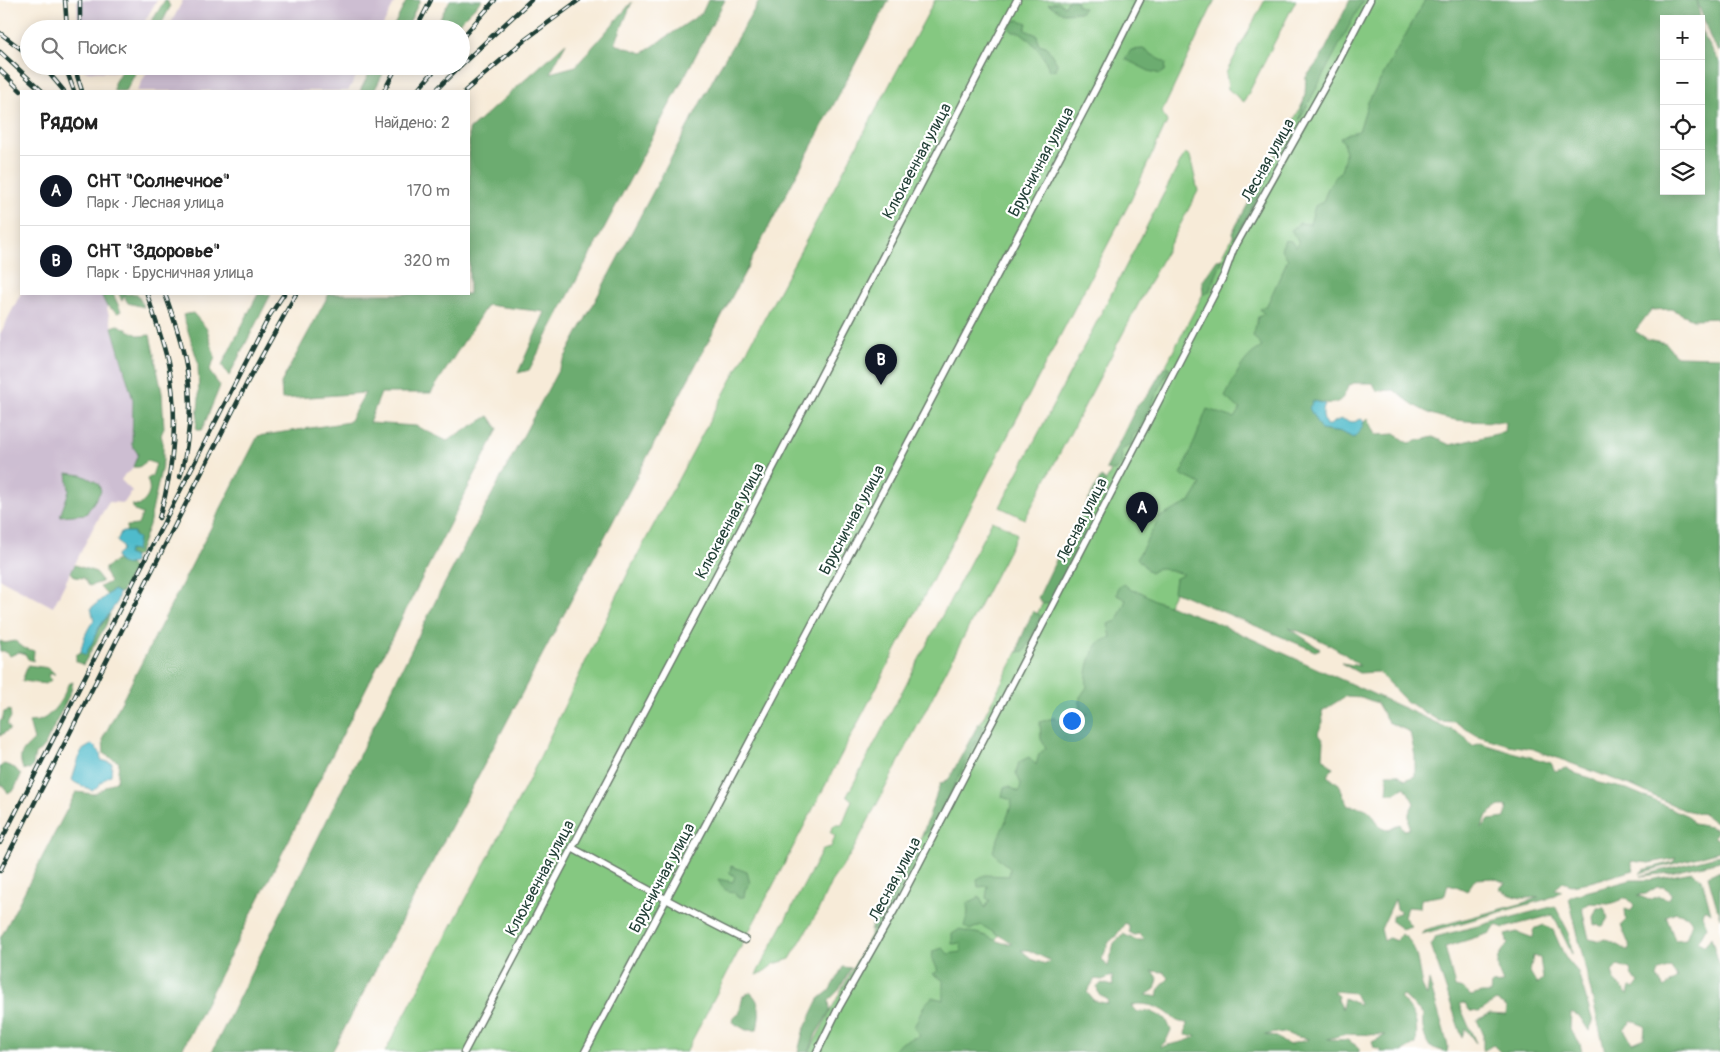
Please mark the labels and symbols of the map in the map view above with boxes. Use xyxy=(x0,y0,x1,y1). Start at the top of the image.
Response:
street label: Клюквенная улица xyxy=(878,100,956,222)
street label: Брусничная улица xyxy=(1004,104,1078,220)
street label: Лесная улица xyxy=(1236,115,1299,206)
pin: B xyxy=(865,344,897,385)
street label: Клюквенная улица xyxy=(691,460,769,582)
street label: Брусничная улица xyxy=(815,462,889,578)
street label: Лесная улица xyxy=(1052,475,1112,566)
pin: A xyxy=(1126,492,1158,533)
your location xyxy=(1059,708,1085,734)
street label: Клюквенная улица xyxy=(501,817,579,939)
street label: Брусничная улица xyxy=(625,820,699,936)
street label: Лесная улица xyxy=(864,834,925,925)

